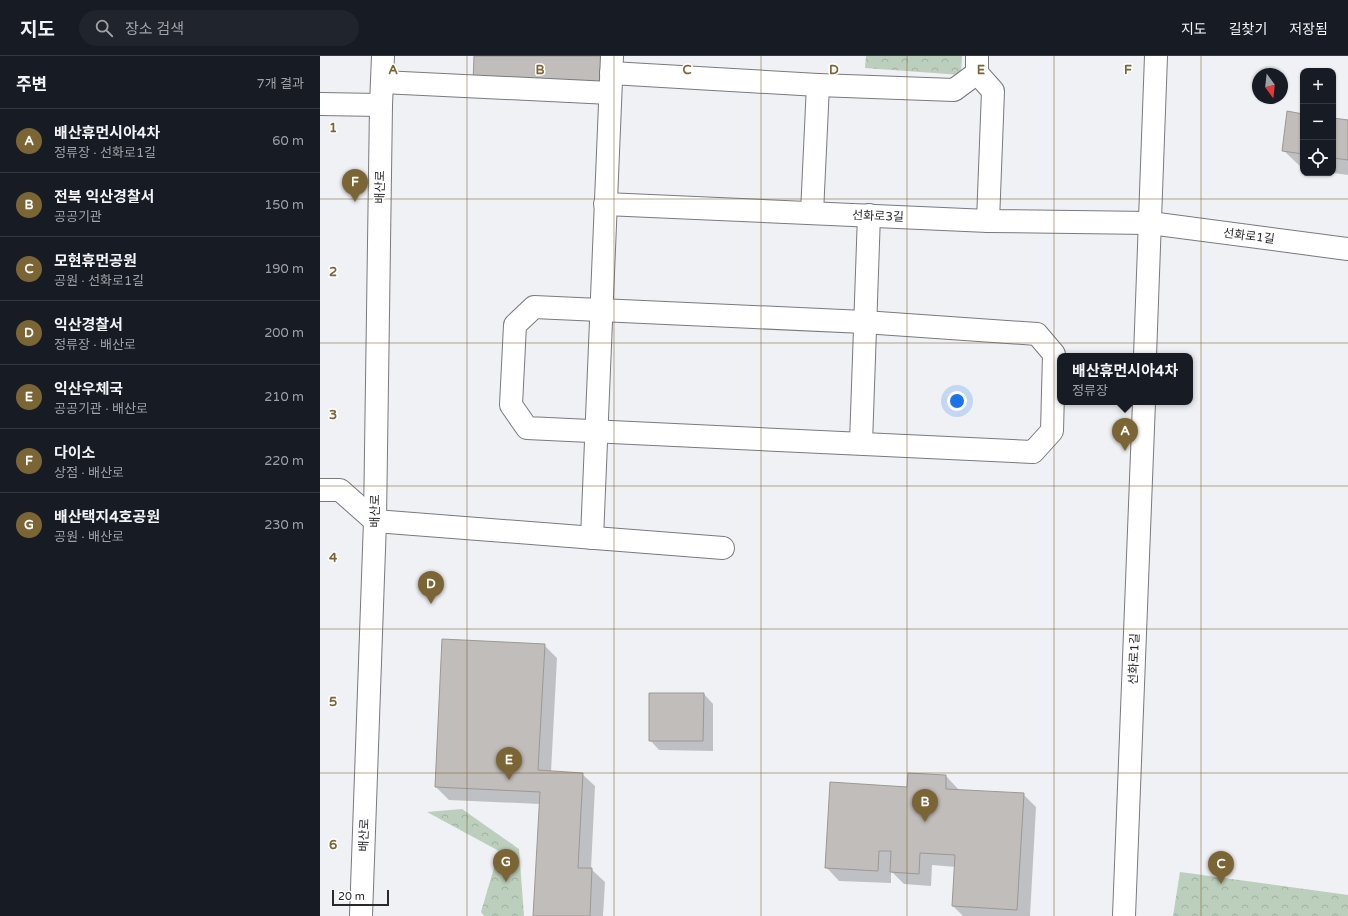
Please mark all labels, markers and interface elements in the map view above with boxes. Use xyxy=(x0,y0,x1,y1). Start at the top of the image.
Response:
search box xyxy=(79,10,359,46)
icon: search xyxy=(93,17,115,39)
text: 지도 xyxy=(20,19,55,41)
text: 장소 검색 xyxy=(125,20,184,38)
text: 지도 xyxy=(1181,21,1207,38)
text: 길찾기 xyxy=(1229,21,1267,38)
text: 저장됨 xyxy=(1289,21,1328,38)
text: A xyxy=(388,62,398,78)
text: B xyxy=(535,62,545,78)
text: C xyxy=(682,62,692,78)
text: D xyxy=(829,62,839,78)
text: E xyxy=(977,62,985,78)
text: F xyxy=(1124,62,1132,78)
north arrow xyxy=(1252,68,1288,104)
map controls xyxy=(1300,68,1336,176)
button: + xyxy=(1300,68,1336,104)
text: 주변 xyxy=(16,74,47,95)
text: 7개 결과 xyxy=(257,76,304,92)
button: − xyxy=(1300,104,1336,140)
text: 1 xyxy=(329,120,337,136)
text: 배산휴먼시아4차 xyxy=(54,124,160,142)
text: A xyxy=(24,133,34,149)
text: 60 m xyxy=(272,133,304,149)
button: locate xyxy=(1300,140,1336,176)
text: 정류장 · 선화로1길 xyxy=(54,145,156,161)
pin: F xyxy=(342,169,368,202)
street label: 배산로 xyxy=(373,170,387,204)
text: 전북 익산경찰서 xyxy=(54,188,155,206)
text: B xyxy=(24,197,34,213)
text: 150 m xyxy=(264,197,304,213)
street label: 선화로3길 xyxy=(852,208,904,224)
text: 공공기관 xyxy=(54,209,102,225)
street label: 선화로1길 xyxy=(1222,226,1276,246)
text: 모현휴먼공원 xyxy=(54,252,137,270)
text: C xyxy=(24,261,34,277)
text: 190 m xyxy=(264,261,304,277)
text: 2 xyxy=(329,264,337,280)
text: 공원 · 선화로1길 xyxy=(54,273,144,289)
text: 익산경찰서 xyxy=(54,316,123,334)
text: D xyxy=(24,325,34,341)
text: 200 m xyxy=(264,325,304,341)
text: 정류장 · 배산로 xyxy=(54,337,136,353)
popup xyxy=(1057,353,1193,405)
text: 배산휴먼시아4차 xyxy=(1072,362,1178,380)
text: 익산우체국 xyxy=(54,380,123,398)
text: 정류장 xyxy=(1072,383,1108,399)
text: E xyxy=(25,389,33,405)
text: 210 m xyxy=(264,389,304,405)
your location xyxy=(947,391,967,411)
text: 공공기관 · 배산로 xyxy=(54,401,148,417)
text: 3 xyxy=(329,407,337,423)
pin: A xyxy=(1112,418,1138,451)
text: 다이소 xyxy=(54,444,95,462)
text: F xyxy=(25,453,33,469)
text: 220 m xyxy=(264,453,304,469)
text: 상점 · 배산로 xyxy=(54,465,124,481)
street label: 배산로 xyxy=(368,494,382,528)
text: 배산택지4호공원 xyxy=(54,508,160,526)
text: G xyxy=(24,517,34,533)
text: 230 m xyxy=(264,517,304,533)
text: 공원 · 배산로 xyxy=(54,529,124,545)
text: 4 xyxy=(329,550,338,566)
pin: D xyxy=(418,571,444,604)
street label: 선화로1길 xyxy=(1126,633,1142,685)
text: 5 xyxy=(329,694,337,710)
pin: E xyxy=(496,747,522,780)
pin: B xyxy=(912,789,938,822)
street label: 배산로 xyxy=(356,818,372,852)
text: 6 xyxy=(329,837,337,853)
pin: G xyxy=(493,849,519,882)
pin: C xyxy=(1208,851,1234,884)
scale bar xyxy=(332,888,389,907)
text: 20 m xyxy=(338,890,365,903)

